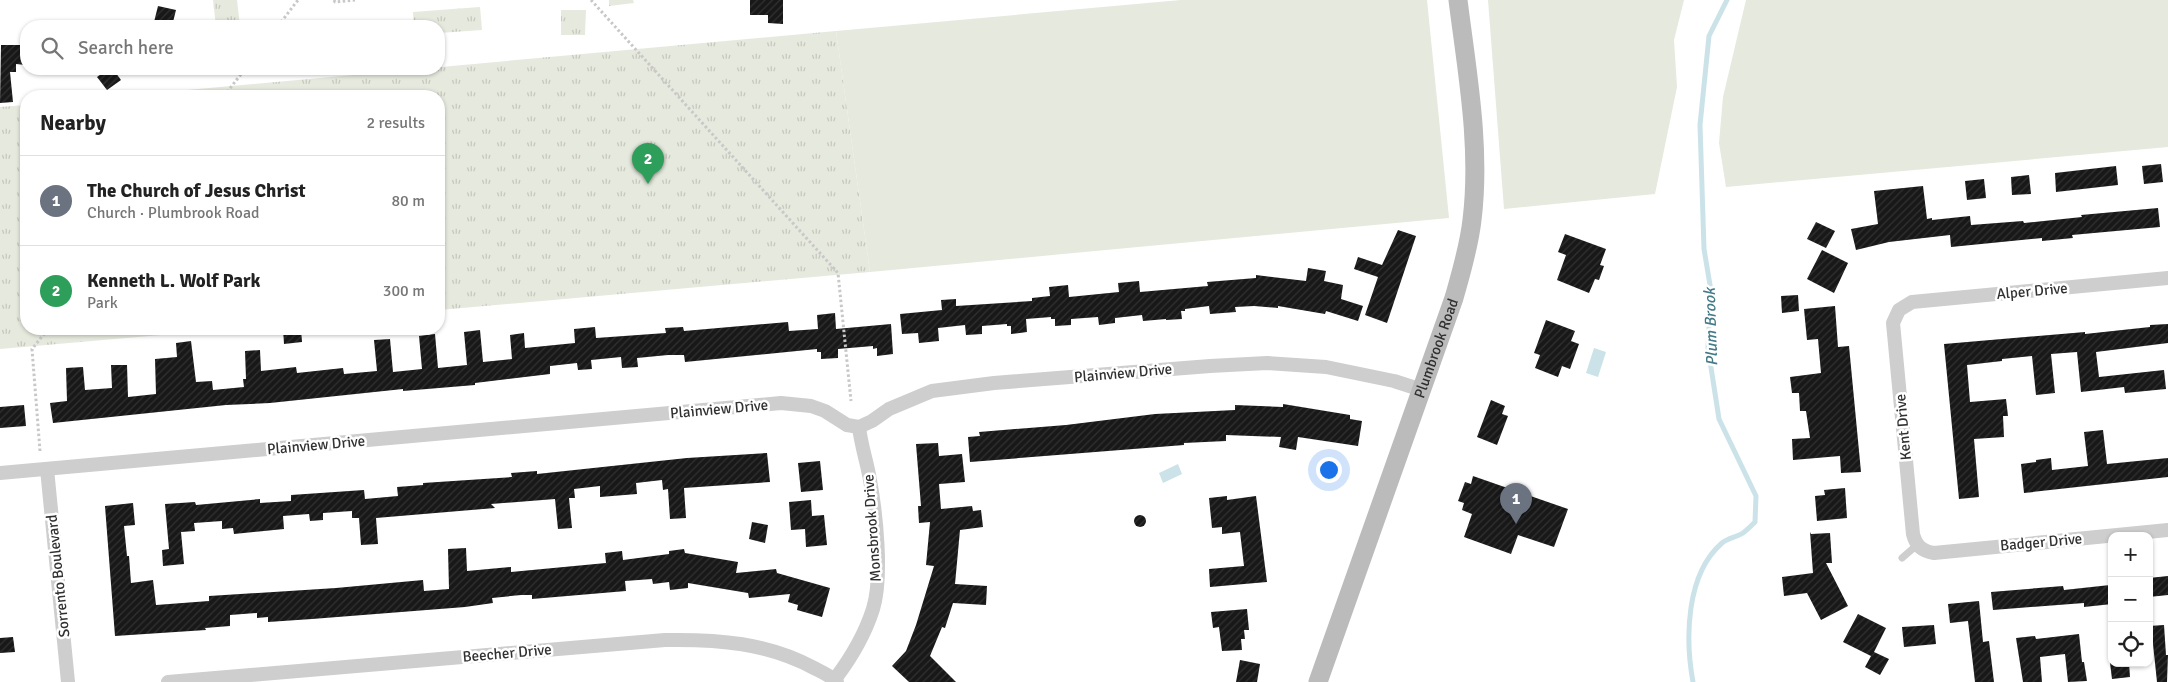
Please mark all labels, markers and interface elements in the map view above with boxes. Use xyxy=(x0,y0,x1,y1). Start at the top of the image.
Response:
search box xyxy=(20,20,445,75)
icon: search xyxy=(38,34,66,62)
text: Search here xyxy=(78,36,174,60)
text: Nearby xyxy=(40,110,106,136)
text: 2 results xyxy=(366,113,425,133)
pin: 2 xyxy=(632,143,664,184)
text: The Church of Jesus Christ xyxy=(87,179,306,203)
text: 1 xyxy=(52,191,60,211)
text: 80 m xyxy=(391,191,425,211)
text: Church · Plumbrook Road xyxy=(87,203,259,223)
text: Kenneth L. Wolf Park xyxy=(87,269,261,293)
street label: Alper Drive xyxy=(1996,279,2068,303)
text: 2 xyxy=(52,281,60,301)
text: 300 m xyxy=(383,281,425,301)
water label: Plum Brook xyxy=(1700,286,1722,366)
text: Park xyxy=(87,293,118,313)
street label: Plumbrook Road xyxy=(1410,296,1462,401)
street label: Plainview Drive xyxy=(1073,360,1173,386)
street label: Kent Drive xyxy=(1891,393,1915,461)
street label: Plainview Drive xyxy=(669,396,769,422)
street label: Plainview Drive xyxy=(266,432,366,458)
your location xyxy=(1316,457,1342,483)
street label: Monsbrook Drive xyxy=(859,474,885,582)
pin: 1 xyxy=(1500,483,1532,524)
street label: Sorrento Boulevard xyxy=(43,514,73,638)
street label: Badger Drive xyxy=(1999,529,2083,555)
map controls xyxy=(2108,532,2153,667)
button: + xyxy=(2108,532,2153,577)
button: − xyxy=(2108,577,2153,622)
button: locate xyxy=(2108,622,2153,667)
street label: Beecher Drive xyxy=(462,640,552,666)

